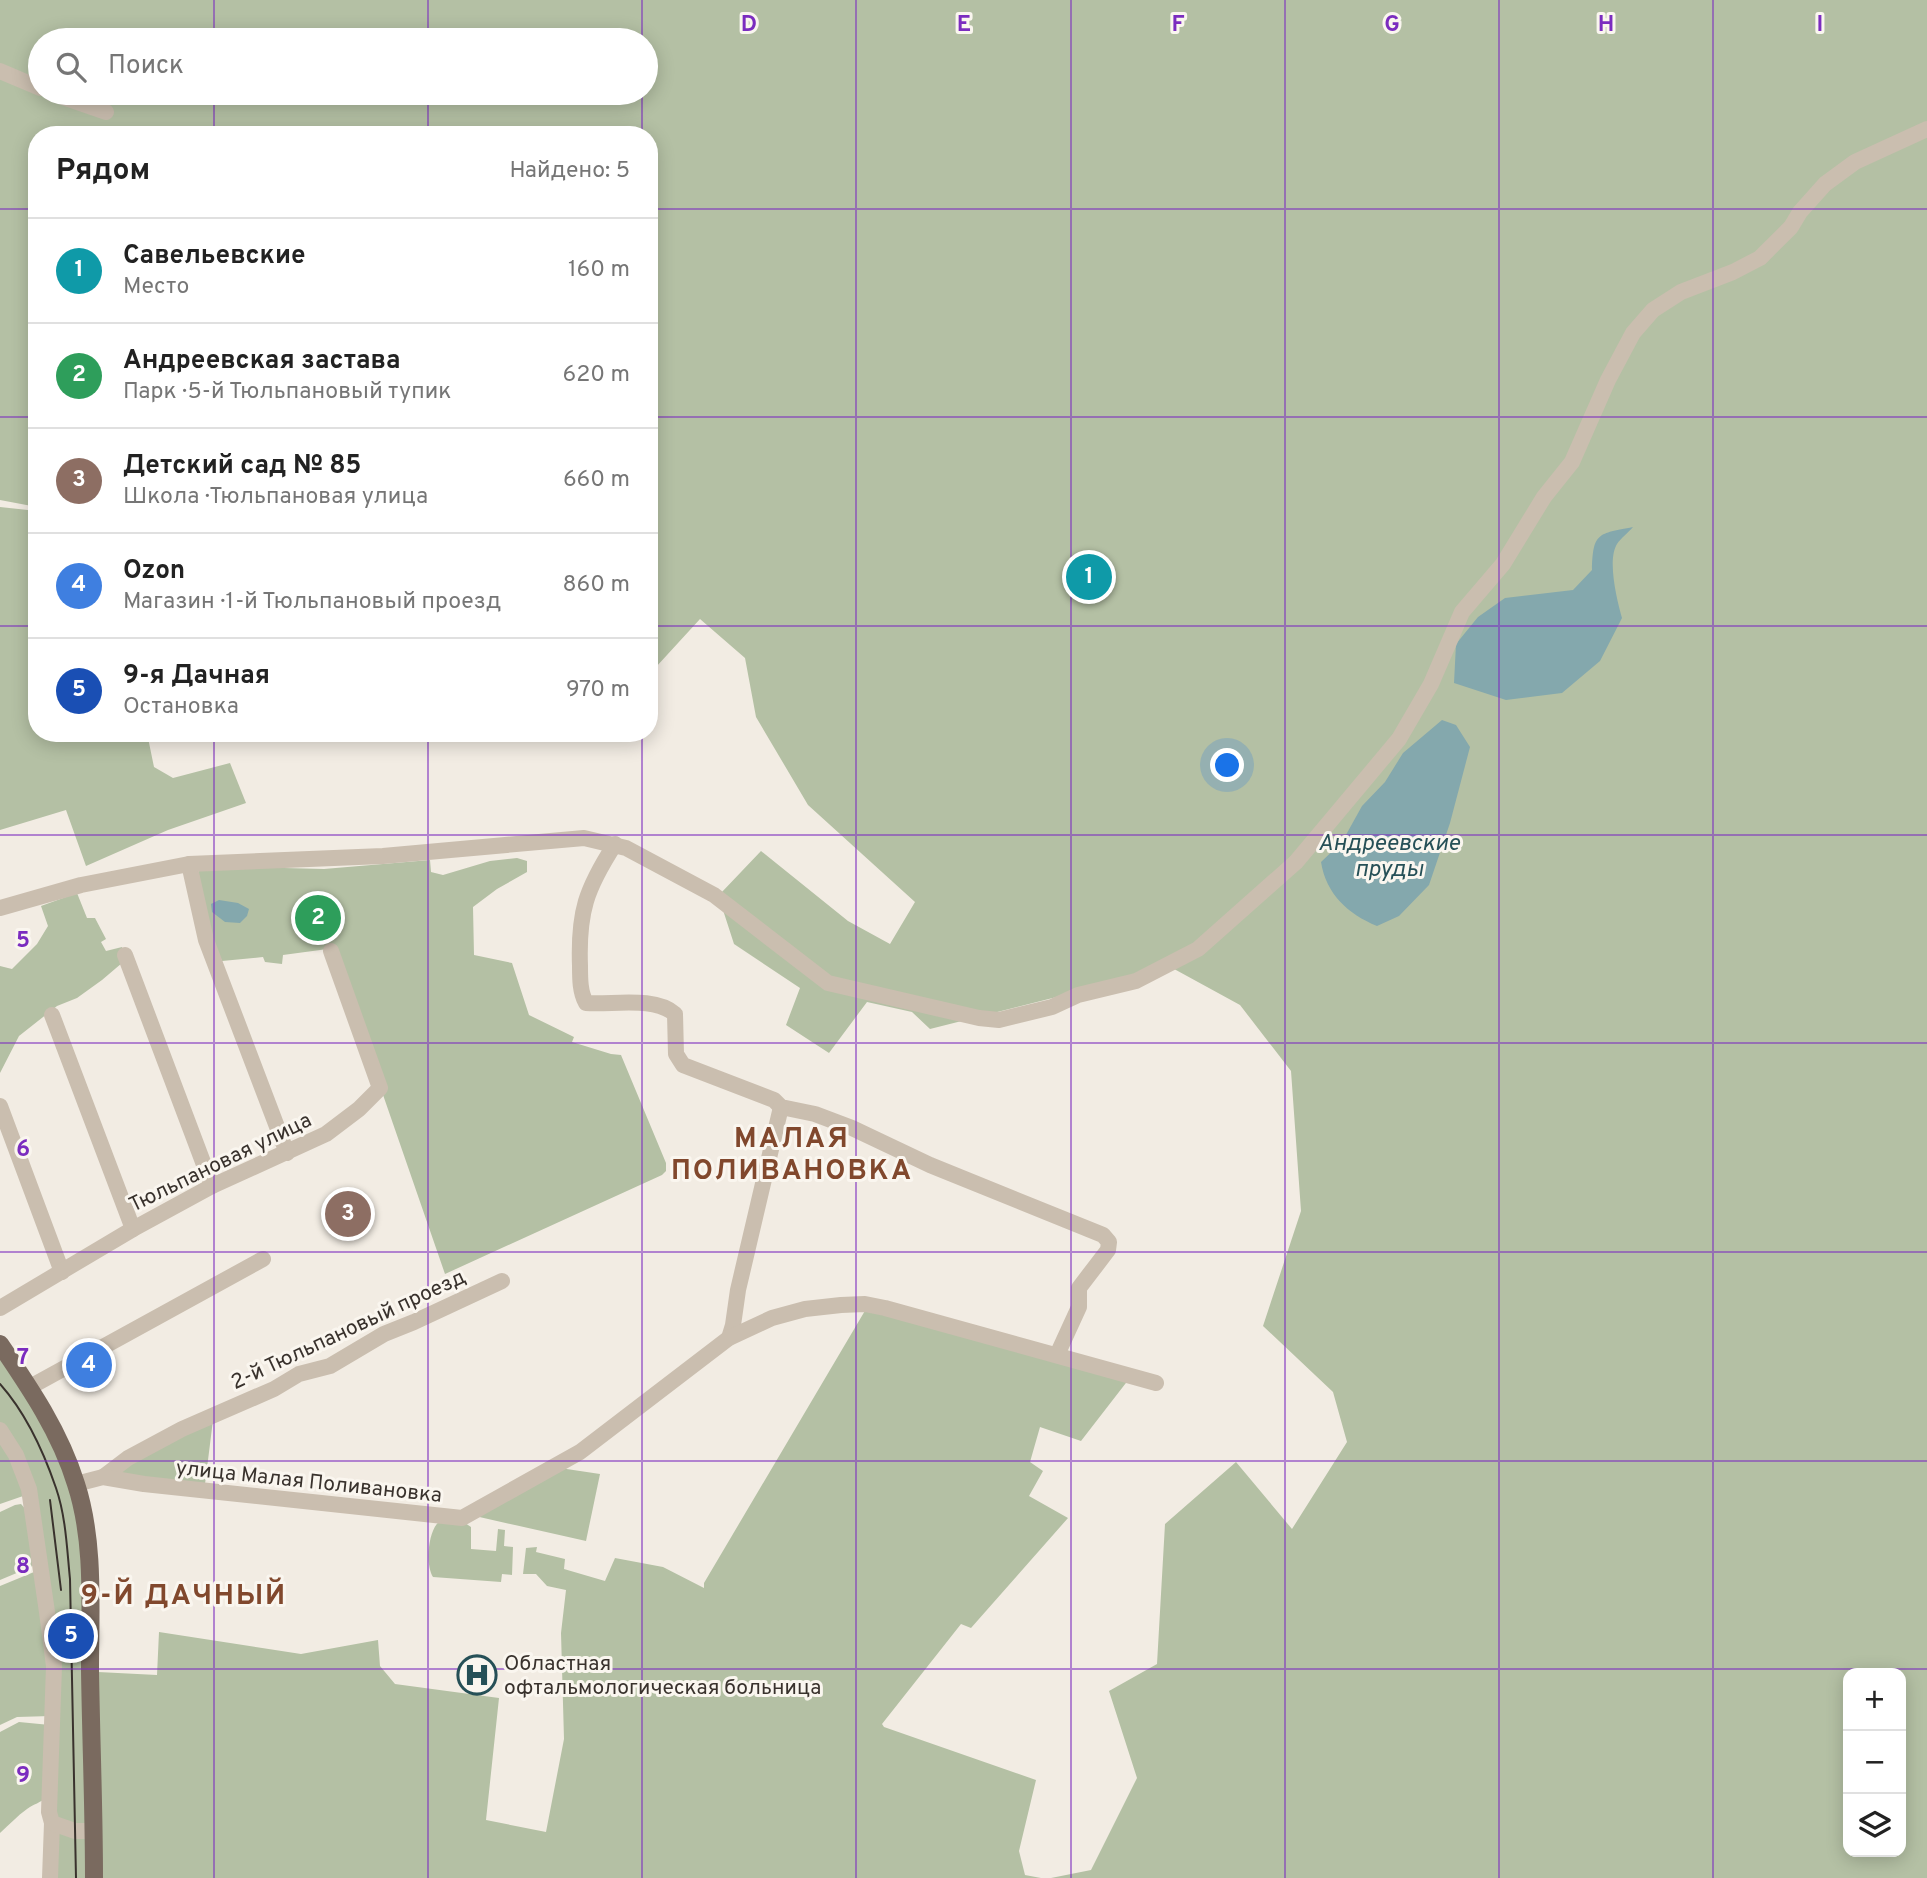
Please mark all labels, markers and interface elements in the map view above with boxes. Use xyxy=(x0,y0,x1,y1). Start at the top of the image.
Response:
text: D xyxy=(741,11,757,40)
text: E xyxy=(957,11,971,40)
text: F xyxy=(1171,11,1185,40)
text: G xyxy=(1384,11,1400,40)
text: H xyxy=(1598,11,1614,40)
text: I xyxy=(1817,11,1823,40)
search box xyxy=(28,28,658,105)
icon: search xyxy=(52,48,90,86)
text: Поиск xyxy=(108,50,184,83)
text: Рядом xyxy=(56,153,150,190)
text: Найдено: 5 xyxy=(509,157,630,186)
text: Савельевские xyxy=(123,240,305,273)
text: 1 xyxy=(74,256,84,285)
text: 160 m xyxy=(568,256,630,285)
text: Место xyxy=(123,273,189,302)
text: Андреевская застава xyxy=(123,345,401,378)
text: 2 xyxy=(72,361,86,390)
text: 620 m xyxy=(563,361,630,390)
text: Парк · 5-й Тюльпановый тупик xyxy=(123,378,451,407)
text: Детский сад № 85 xyxy=(123,450,362,483)
text: 3 xyxy=(72,466,86,495)
text: 660 m xyxy=(563,466,630,495)
text: Школа · Тюльпановая улица xyxy=(123,483,428,512)
pin: 1 xyxy=(1066,551,1112,603)
text: Ozon xyxy=(123,555,185,588)
text: 4 xyxy=(72,571,86,600)
text: 860 m xyxy=(563,571,630,600)
text: Магазин · 1-й Тюльпановый проезд xyxy=(123,588,501,617)
text: 9-я Дачная xyxy=(123,660,270,693)
text: 5 xyxy=(72,676,86,705)
text: 970 m xyxy=(566,676,630,705)
text: Остановка xyxy=(123,693,239,722)
your location xyxy=(1210,748,1244,782)
water label: Андреевские пруды xyxy=(1318,830,1461,885)
pin: 2 xyxy=(295,892,341,944)
text: 5 xyxy=(16,927,30,956)
street label: Тюльпановая улица xyxy=(125,1107,316,1219)
district label: МАЛАЯ ПОЛИВАНОВКА xyxy=(671,1122,913,1190)
text: 6 xyxy=(16,1136,30,1165)
pin: 3 xyxy=(325,1188,371,1240)
street label: 2-й Тюльпановый проезд xyxy=(227,1264,470,1397)
pin: 4 xyxy=(66,1339,112,1391)
text: 7 xyxy=(17,1344,29,1373)
street label: улица Малая Поливановка xyxy=(174,1455,443,1510)
text: 8 xyxy=(16,1553,30,1582)
district label: 9-Й ДАЧНЫЙ xyxy=(81,1577,287,1615)
pin: 5 xyxy=(48,1610,94,1662)
place label: Областная офтальмологическая больница xyxy=(504,1651,821,1702)
hospital icon: Областная офтальмологическая больница xyxy=(456,1654,498,1696)
map controls xyxy=(1843,1668,1906,1857)
button: + xyxy=(1843,1668,1906,1731)
button: − xyxy=(1843,1731,1906,1794)
text: 9 xyxy=(16,1762,30,1791)
button: layers xyxy=(1843,1794,1906,1857)

